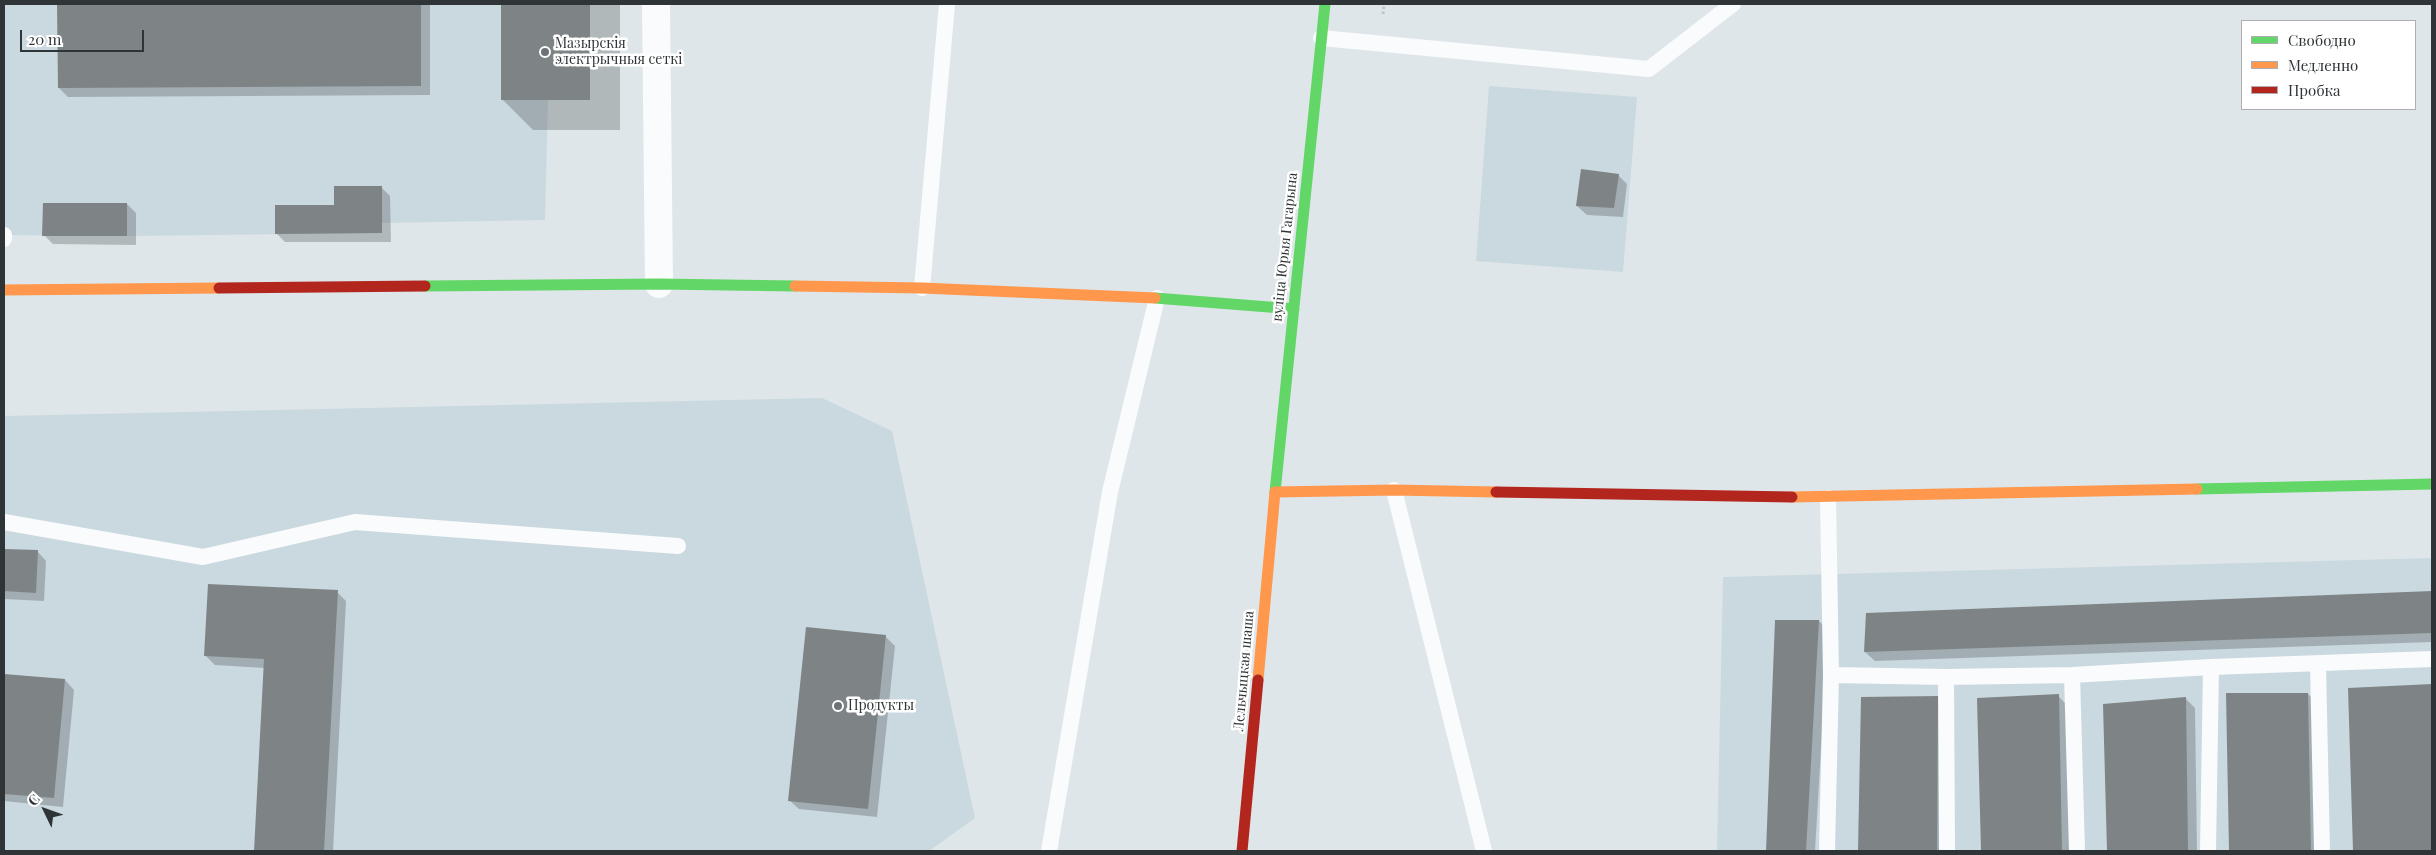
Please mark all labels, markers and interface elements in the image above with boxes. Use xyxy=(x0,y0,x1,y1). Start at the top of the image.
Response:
scale bar xyxy=(22,20,146,52)
legend xyxy=(2241,20,2416,110)
text: 20 m xyxy=(28,29,61,49)
text: Свободно xyxy=(2288,30,2356,50)
place label: Мазырскія электрычныя сеткі xyxy=(555,36,682,68)
marker: Мазырскія электрычныя сеткі xyxy=(539,46,551,58)
text: Медленно xyxy=(2288,55,2358,75)
text: Пробка xyxy=(2288,80,2341,100)
street label: вуліца Юрыя Гагарына xyxy=(1269,172,1301,322)
street label: Лельчыцкая шаша xyxy=(1230,610,1258,732)
place label: Продукты xyxy=(848,698,914,714)
marker: Продукты xyxy=(832,700,844,712)
north arrow xyxy=(20,785,70,835)
text: С xyxy=(23,790,44,810)

